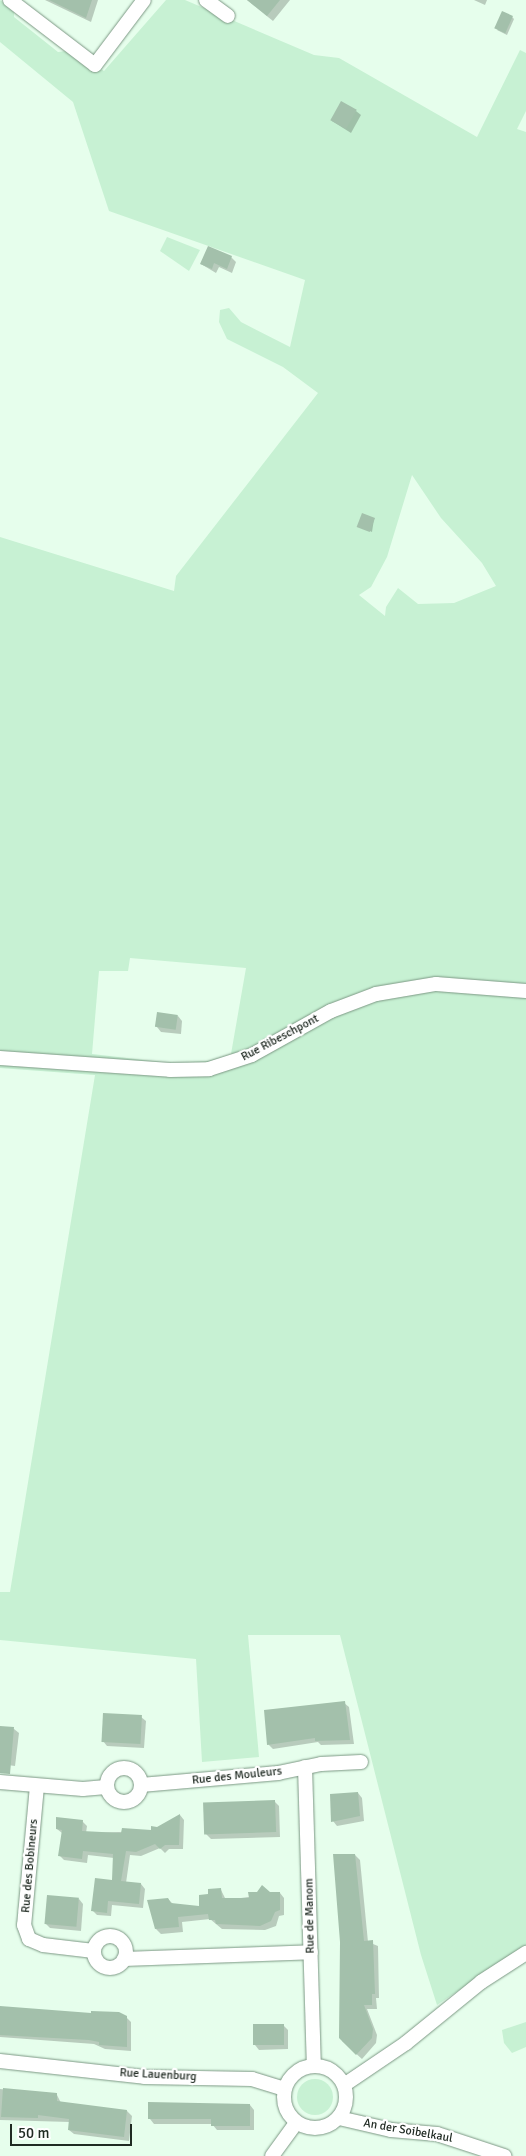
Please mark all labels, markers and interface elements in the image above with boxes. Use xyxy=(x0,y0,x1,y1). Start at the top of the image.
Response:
street label: Rue Ribeschpont xyxy=(239,1012,321,1064)
street label: Rue des Mouleurs xyxy=(191,1764,283,1788)
street label: Rue des Bobineurs xyxy=(19,1818,41,1914)
street label: Rue de Manom xyxy=(302,1878,318,1954)
street label: Rue Lauenburg xyxy=(119,2066,197,2084)
scale bar xyxy=(12,2114,135,2146)
street label: An der Soibelkaul xyxy=(362,2116,454,2146)
text: 50 m xyxy=(18,2124,49,2142)

